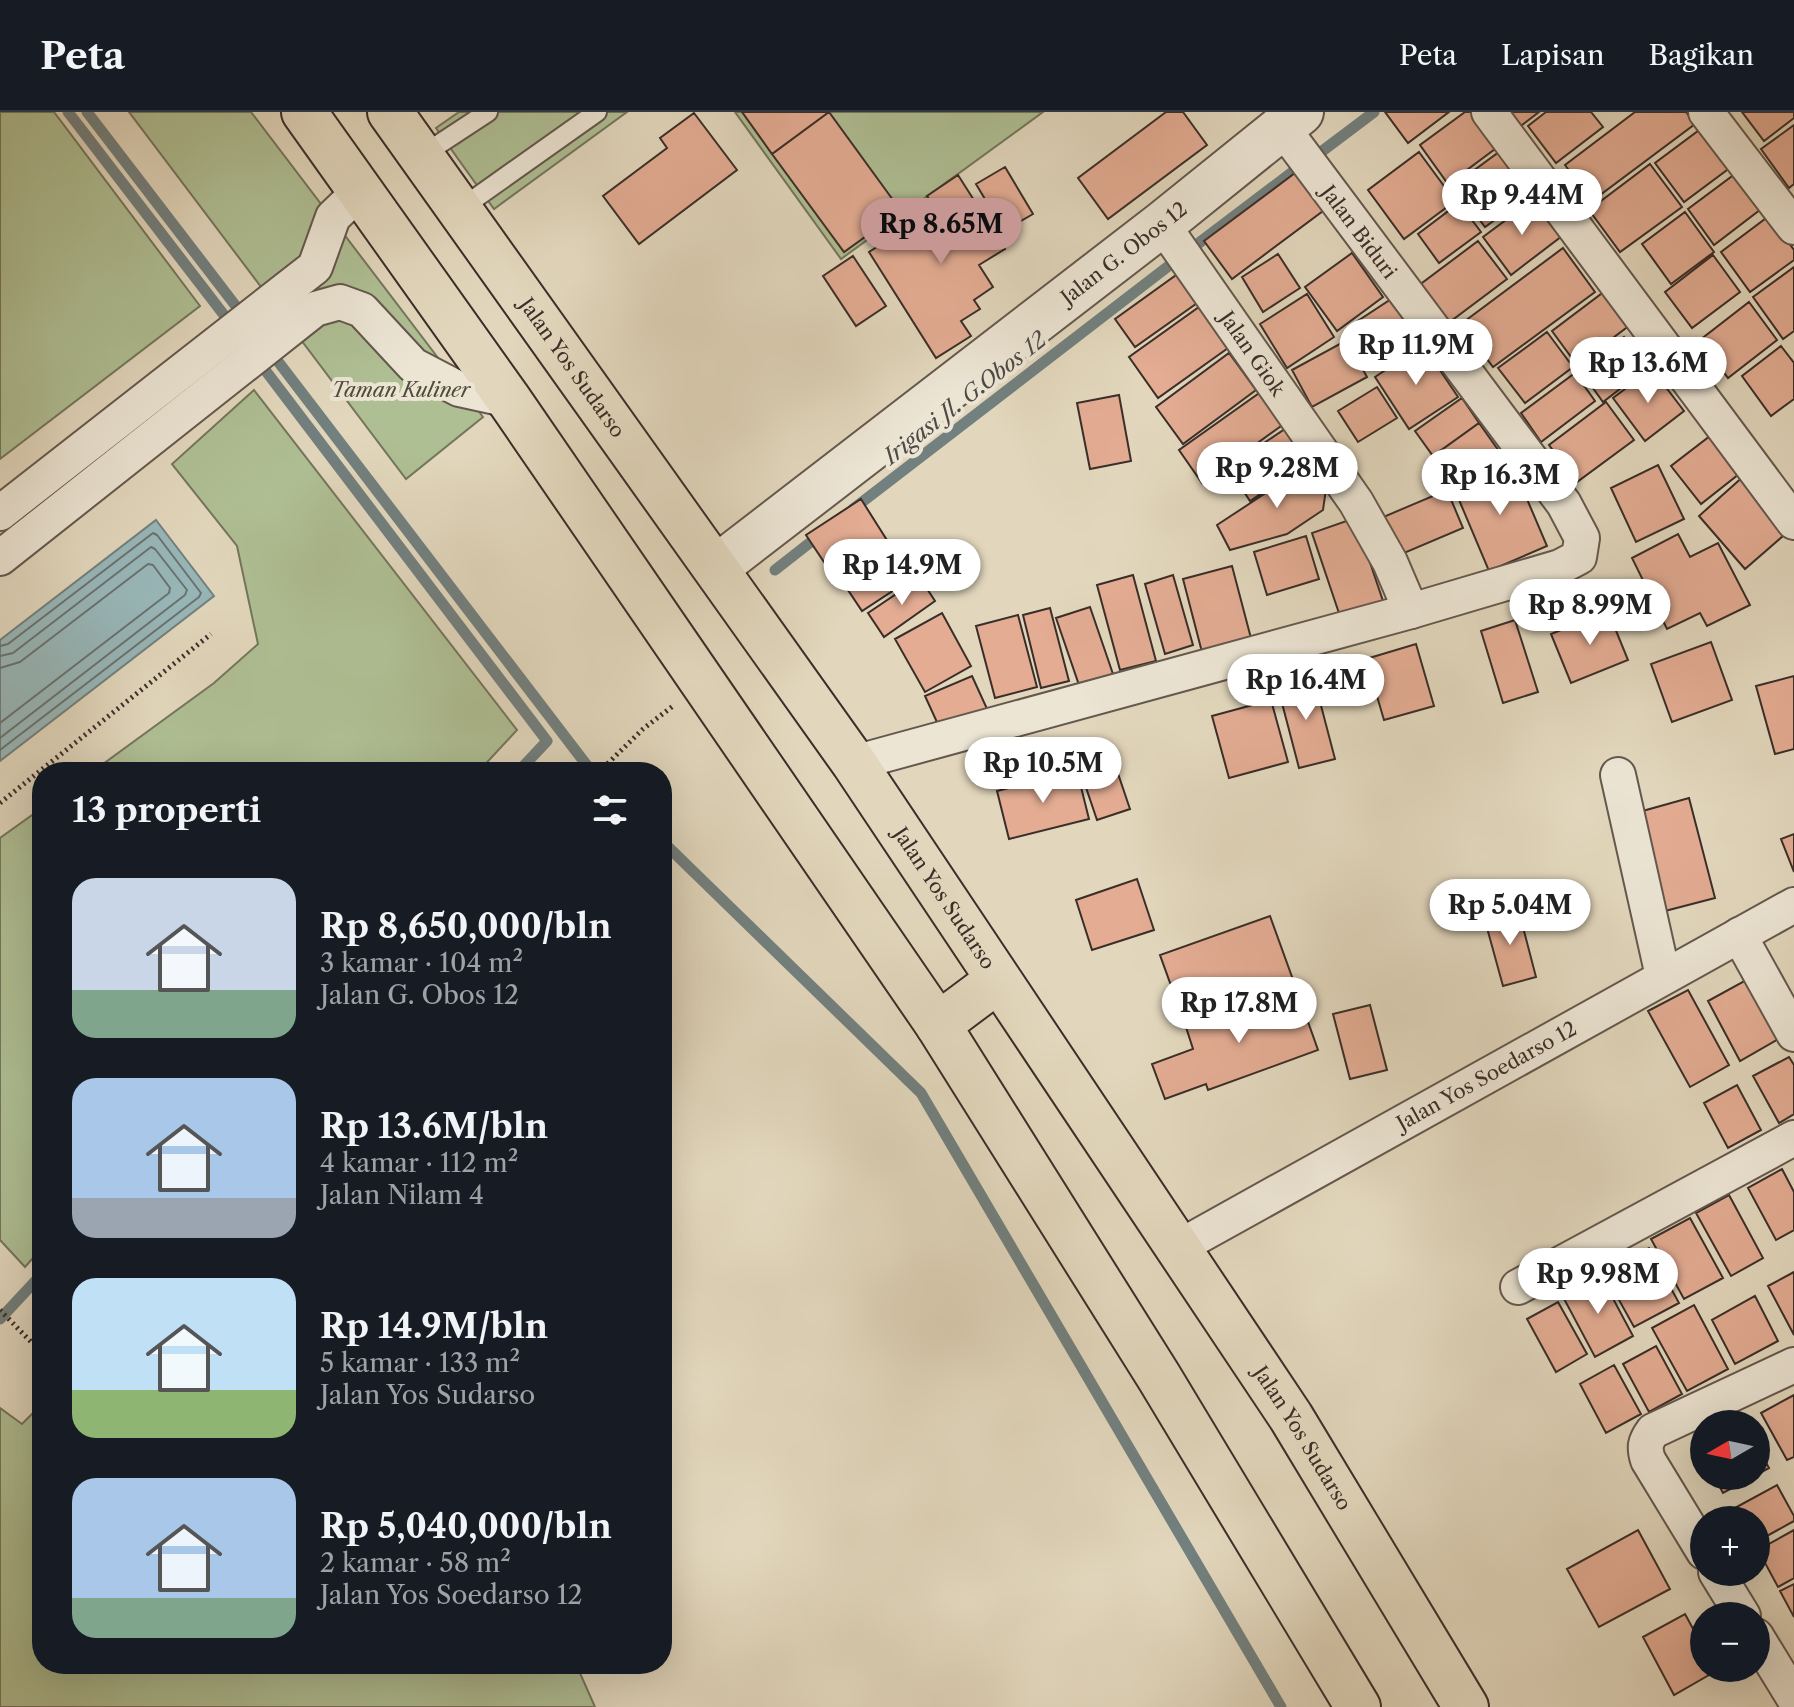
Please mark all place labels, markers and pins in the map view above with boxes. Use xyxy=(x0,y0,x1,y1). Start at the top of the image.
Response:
pin: Rp 9.44M xyxy=(1439,169,1605,237)
pin: Rp 8.65M xyxy=(858,198,1024,266)
pin: Rp 11.9M xyxy=(1333,319,1499,387)
pin: Rp 13.6M xyxy=(1565,337,1731,405)
pin: Rp 9.28M xyxy=(1194,442,1360,510)
pin: Rp 16.3M xyxy=(1417,449,1583,517)
pin: Rp 14.9M xyxy=(819,539,985,607)
pin: Rp 8.99M xyxy=(1507,579,1673,647)
pin: Rp 16.4M xyxy=(1223,654,1389,722)
pin: Rp 10.5M xyxy=(960,737,1126,805)
pin: Rp 5.04M xyxy=(1427,879,1593,947)
pin: Rp 17.8M xyxy=(1156,977,1322,1045)
pin: Rp 9.98M xyxy=(1515,1248,1681,1316)

